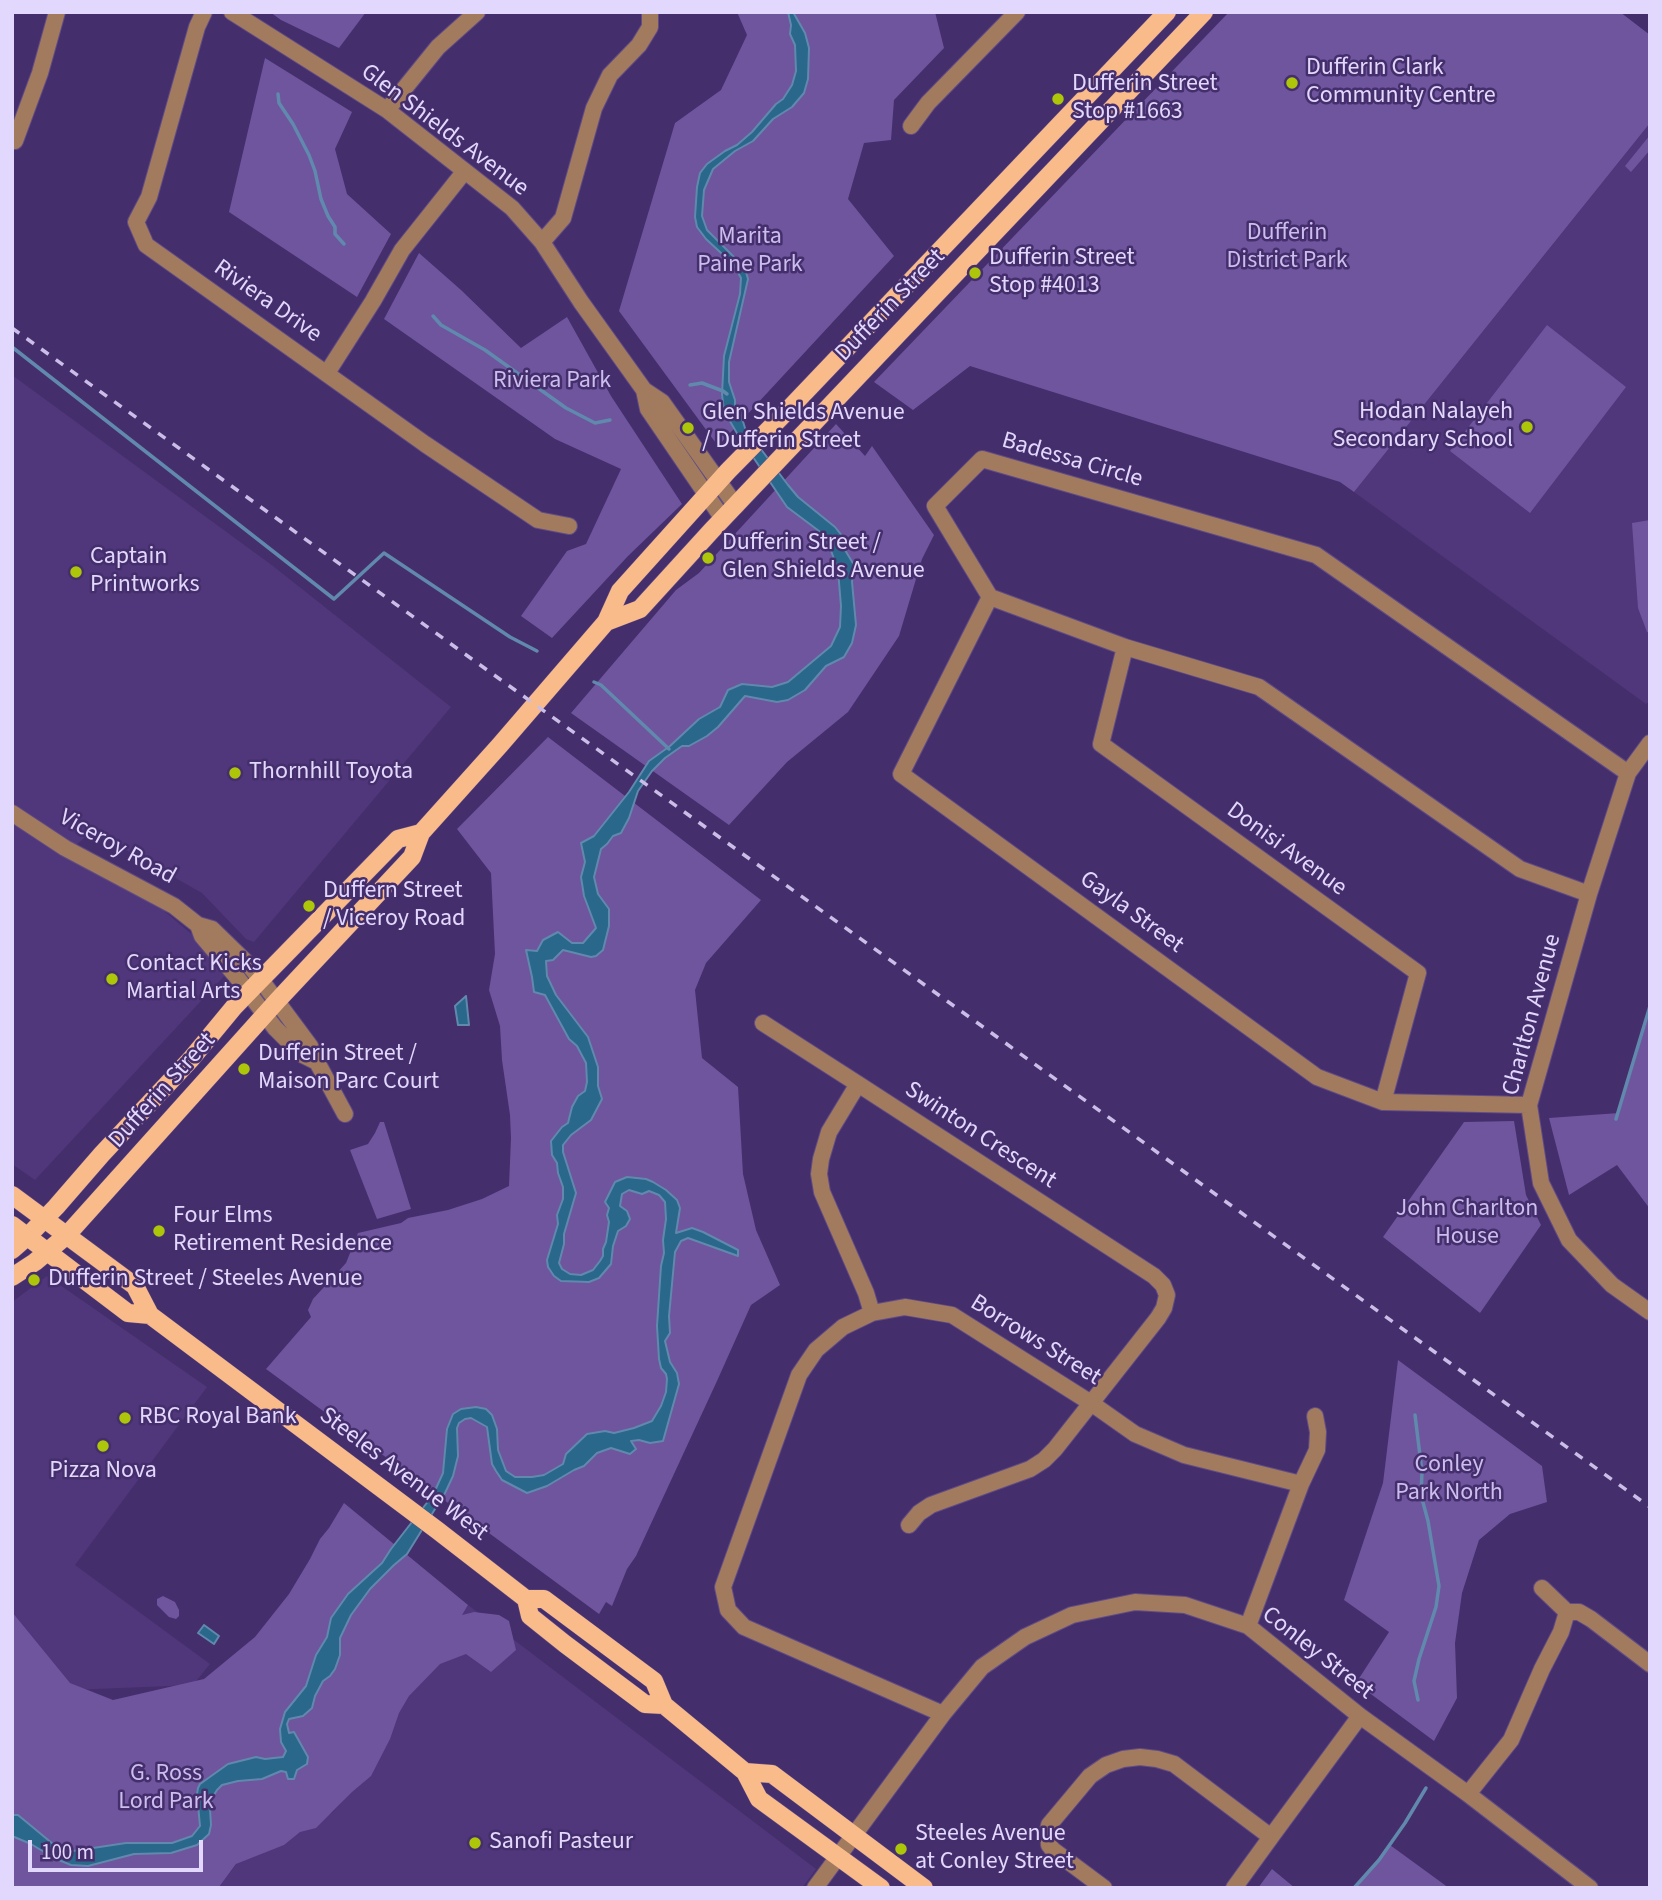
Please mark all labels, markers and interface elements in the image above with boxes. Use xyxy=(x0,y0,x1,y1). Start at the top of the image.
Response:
place label: Dufferin Clark Community Centre xyxy=(1306,55,1496,111)
street label: Glen Shields Avenue xyxy=(354,59,534,203)
place label: Dufferin Street Stop #1663 xyxy=(1072,71,1218,127)
marker: Dufferin Clark Community Centre xyxy=(1284,75,1300,91)
marker: Dufferin Street Stop #1663 xyxy=(1050,91,1066,107)
park label: Dufferin District Park xyxy=(1226,220,1348,276)
park label: Marita Paine Park xyxy=(697,224,803,280)
street label: Dufferin Street xyxy=(830,244,952,368)
place label: Dufferin Street Stop #4013 xyxy=(989,245,1135,301)
street label: Riviera Drive xyxy=(207,254,327,350)
marker: Dufferin Street Stop #4013 xyxy=(967,265,983,281)
park label: Riviera Park xyxy=(493,368,611,396)
place label: Hodan Nalayeh Secondary School xyxy=(1332,399,1513,455)
place label: Glen Shields Avenue / Dufferin Street xyxy=(702,400,905,456)
marker: Hodan Nalayeh Secondary School xyxy=(1519,419,1535,435)
marker: Glen Shields Avenue / Dufferin Street xyxy=(680,420,696,436)
street label: Badessa Circle xyxy=(998,427,1146,495)
place label: Dufferin Street / Glen Shields Avenue xyxy=(722,530,925,586)
place label: Captain Printworks xyxy=(90,544,199,600)
marker: Dufferin Street / Glen Shields Avenue xyxy=(700,550,716,566)
marker: Captain Printworks xyxy=(68,564,84,580)
place label: Thornhill Toyota xyxy=(249,759,413,787)
marker: Thornhill Toyota xyxy=(227,765,243,781)
street label: Donisi Avenue xyxy=(1220,797,1352,903)
street label: Viceroy Road xyxy=(54,804,180,892)
street label: Gayla Street xyxy=(1073,866,1189,960)
place label: Duffern Street / Viceroy Road xyxy=(323,878,465,934)
marker: Duffern Street / Viceroy Road xyxy=(301,898,317,914)
street label: Charlton Avenue xyxy=(1498,931,1568,1099)
place label: Contact Kicks Martial Arts xyxy=(126,951,262,1007)
marker: Contact Kicks Martial Arts xyxy=(104,971,120,987)
street label: Dufferin Street xyxy=(104,1027,222,1155)
place label: Dufferin Street / Maison Parc Court xyxy=(258,1041,439,1097)
marker: Dufferin Street / Maison Parc Court xyxy=(236,1061,252,1077)
street label: Swinton Crescent xyxy=(899,1076,1061,1196)
park label: John Charlton House xyxy=(1396,1196,1538,1252)
place label: Four Elms Retirement Residence xyxy=(173,1203,392,1259)
marker: Four Elms Retirement Residence xyxy=(151,1223,167,1239)
place label: Dufferin Street / Steeles Avenue xyxy=(48,1266,362,1294)
marker: Dufferin Street / Steeles Avenue xyxy=(26,1272,42,1288)
street label: Borrows Street xyxy=(964,1289,1106,1393)
street label: Steeles Avenue West xyxy=(313,1402,493,1548)
place label: RBC Royal Bank xyxy=(139,1404,297,1432)
marker: RBC Royal Bank xyxy=(117,1410,133,1426)
marker: Pizza Nova xyxy=(95,1438,111,1454)
park label: Conley Park North xyxy=(1395,1452,1503,1508)
place label: Pizza Nova xyxy=(49,1458,157,1486)
street label: Conley Street xyxy=(1255,1601,1379,1707)
park label: G. Ross Lord Park xyxy=(118,1761,214,1817)
place label: Steeles Avenue at Conley Street xyxy=(915,1821,1074,1877)
scale bar xyxy=(32,1826,206,1870)
place label: Sanofi Pasteur xyxy=(489,1829,633,1857)
marker: Sanofi Pasteur xyxy=(467,1835,483,1851)
text: 100 m xyxy=(41,1837,94,1867)
marker: Steeles Avenue at Conley Street xyxy=(893,1841,909,1857)

